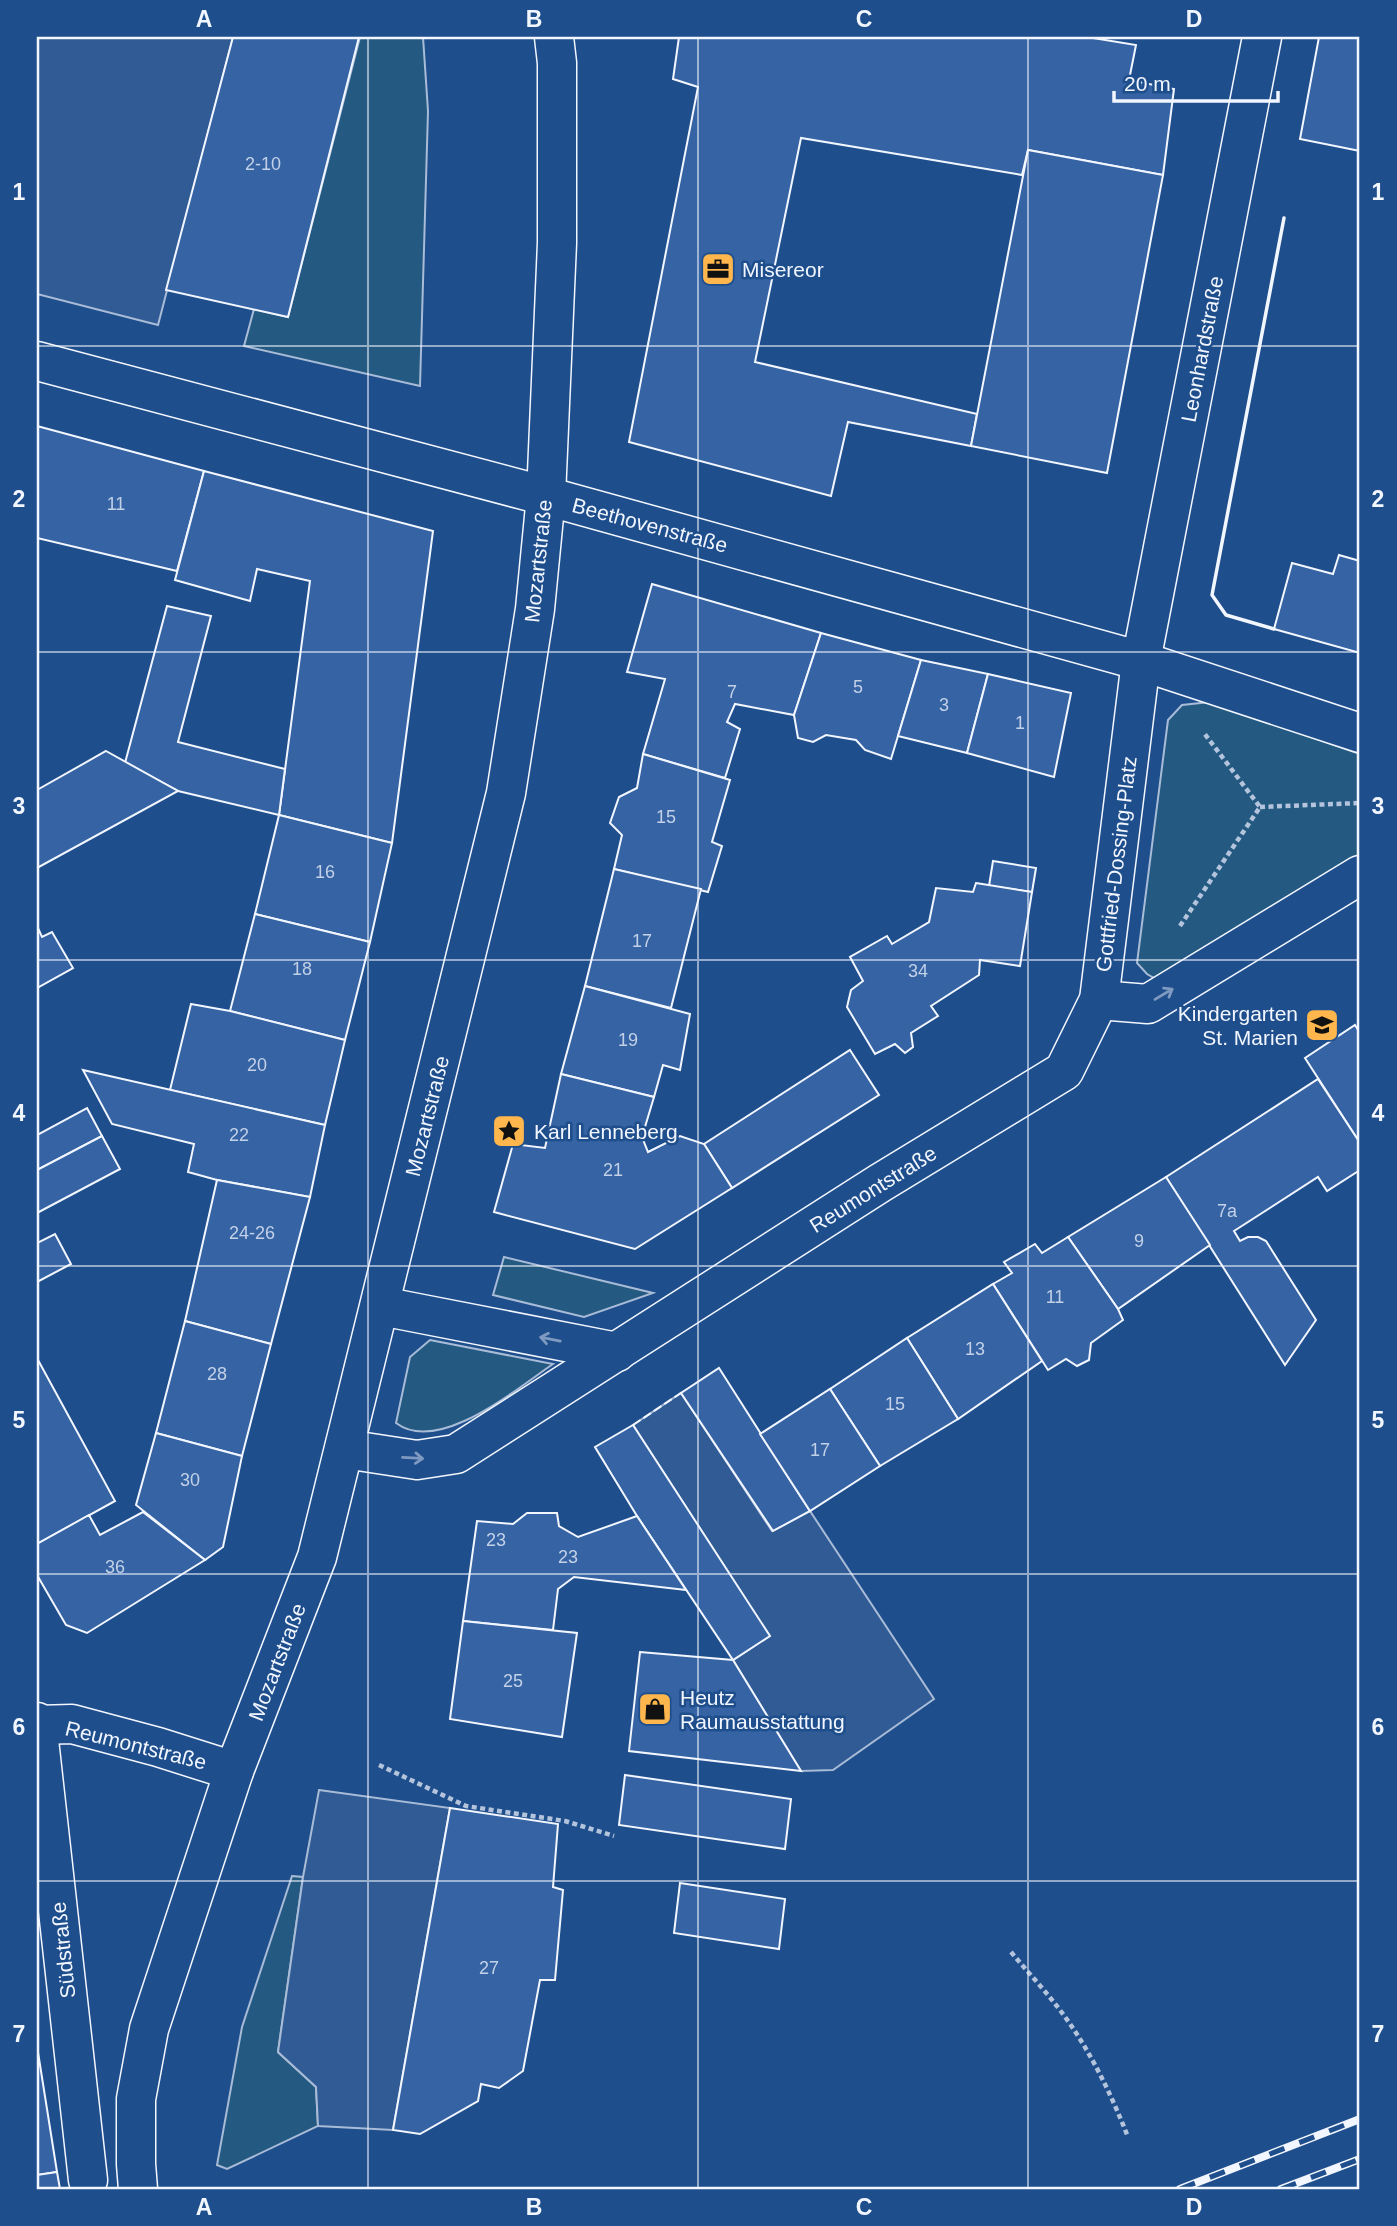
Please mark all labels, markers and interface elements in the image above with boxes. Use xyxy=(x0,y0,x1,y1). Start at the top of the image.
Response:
text: A xyxy=(196,6,212,32)
text: B xyxy=(526,6,542,32)
text: C xyxy=(856,6,872,32)
text: D xyxy=(1186,6,1202,32)
scale bar xyxy=(1114,60,1278,104)
text: 20 m xyxy=(1124,72,1171,95)
house number: 2-10 xyxy=(245,154,281,174)
text: 1 xyxy=(13,179,26,205)
text: 1 xyxy=(1372,179,1385,205)
office icon: Misereor xyxy=(699,250,737,288)
place label: Misereor xyxy=(742,258,824,281)
street label: Leonhardstraße xyxy=(1177,274,1227,424)
text: 2 xyxy=(13,486,25,512)
text: 2 xyxy=(1372,486,1384,512)
street label: Beethovenstraße xyxy=(570,493,730,557)
house number: 11 xyxy=(107,494,125,514)
street label: Mozartstraße xyxy=(520,498,556,624)
house number: 5 xyxy=(853,677,863,697)
house number: 7 xyxy=(727,682,737,702)
house number: 3 xyxy=(939,695,949,715)
house number: 1 xyxy=(1015,713,1025,733)
street label: Gottfried-Dossing-Platz xyxy=(1091,755,1141,973)
text: 3 xyxy=(13,793,25,819)
text: 3 xyxy=(1372,793,1384,819)
house number: 15 xyxy=(656,807,676,827)
house number: 16 xyxy=(315,862,335,882)
house number: 17 xyxy=(632,931,652,951)
house number: 18 xyxy=(292,959,312,979)
house number: 34 xyxy=(908,961,928,981)
one-way arrow xyxy=(1153,987,1173,1001)
place label: Kindergarten St. Marien xyxy=(1178,1002,1298,1049)
school or university icon: Kindergarten St. Marien xyxy=(1303,1006,1341,1044)
house number: 19 xyxy=(618,1030,638,1050)
street label: Mozartstraße xyxy=(401,1053,453,1179)
house number: 20 xyxy=(247,1055,267,1075)
text: 4 xyxy=(13,1100,26,1126)
text: 4 xyxy=(1372,1100,1385,1126)
place icon: Karl Lenneberg xyxy=(490,1112,528,1150)
place label: Karl Lenneberg xyxy=(534,1120,678,1143)
house number: 22 xyxy=(229,1125,249,1145)
street label: Reumontstraße xyxy=(806,1141,940,1237)
house number: 21 xyxy=(603,1160,623,1180)
house number: 7a xyxy=(1217,1201,1238,1221)
house number: 24-26 xyxy=(229,1223,275,1243)
house number: 9 xyxy=(1134,1231,1144,1251)
house number: 11 xyxy=(1046,1287,1064,1307)
one-way arrow xyxy=(539,1332,562,1345)
house number: 13 xyxy=(965,1339,985,1359)
house number: 28 xyxy=(207,1364,227,1384)
house number: 15 xyxy=(885,1394,905,1414)
text: 5 xyxy=(13,1407,26,1433)
text: 5 xyxy=(1372,1407,1385,1433)
house number: 17 xyxy=(810,1440,830,1460)
one-way arrow xyxy=(401,1452,424,1465)
house number: 30 xyxy=(180,1470,200,1490)
house number: 23 xyxy=(486,1530,506,1550)
house number: 23 xyxy=(558,1547,578,1567)
house number: 36 xyxy=(105,1557,125,1577)
street label: Mozartstraße xyxy=(244,1600,310,1724)
house number: 25 xyxy=(503,1671,523,1691)
place label: Heutz Raumausstattung xyxy=(680,1686,845,1733)
shop icon: Heutz Raumausstattung xyxy=(636,1690,674,1728)
text: 6 xyxy=(13,1714,25,1740)
text: 6 xyxy=(1372,1714,1384,1740)
street label: Reumontstraße xyxy=(63,1716,209,1774)
street label: Südstraße xyxy=(46,1901,80,1999)
house number: 27 xyxy=(479,1958,499,1978)
text: 7 xyxy=(13,2021,25,2047)
text: 7 xyxy=(1372,2021,1384,2047)
text: A xyxy=(196,2194,212,2220)
text: B xyxy=(526,2194,542,2220)
text: C xyxy=(856,2194,872,2220)
text: D xyxy=(1186,2194,1202,2220)

